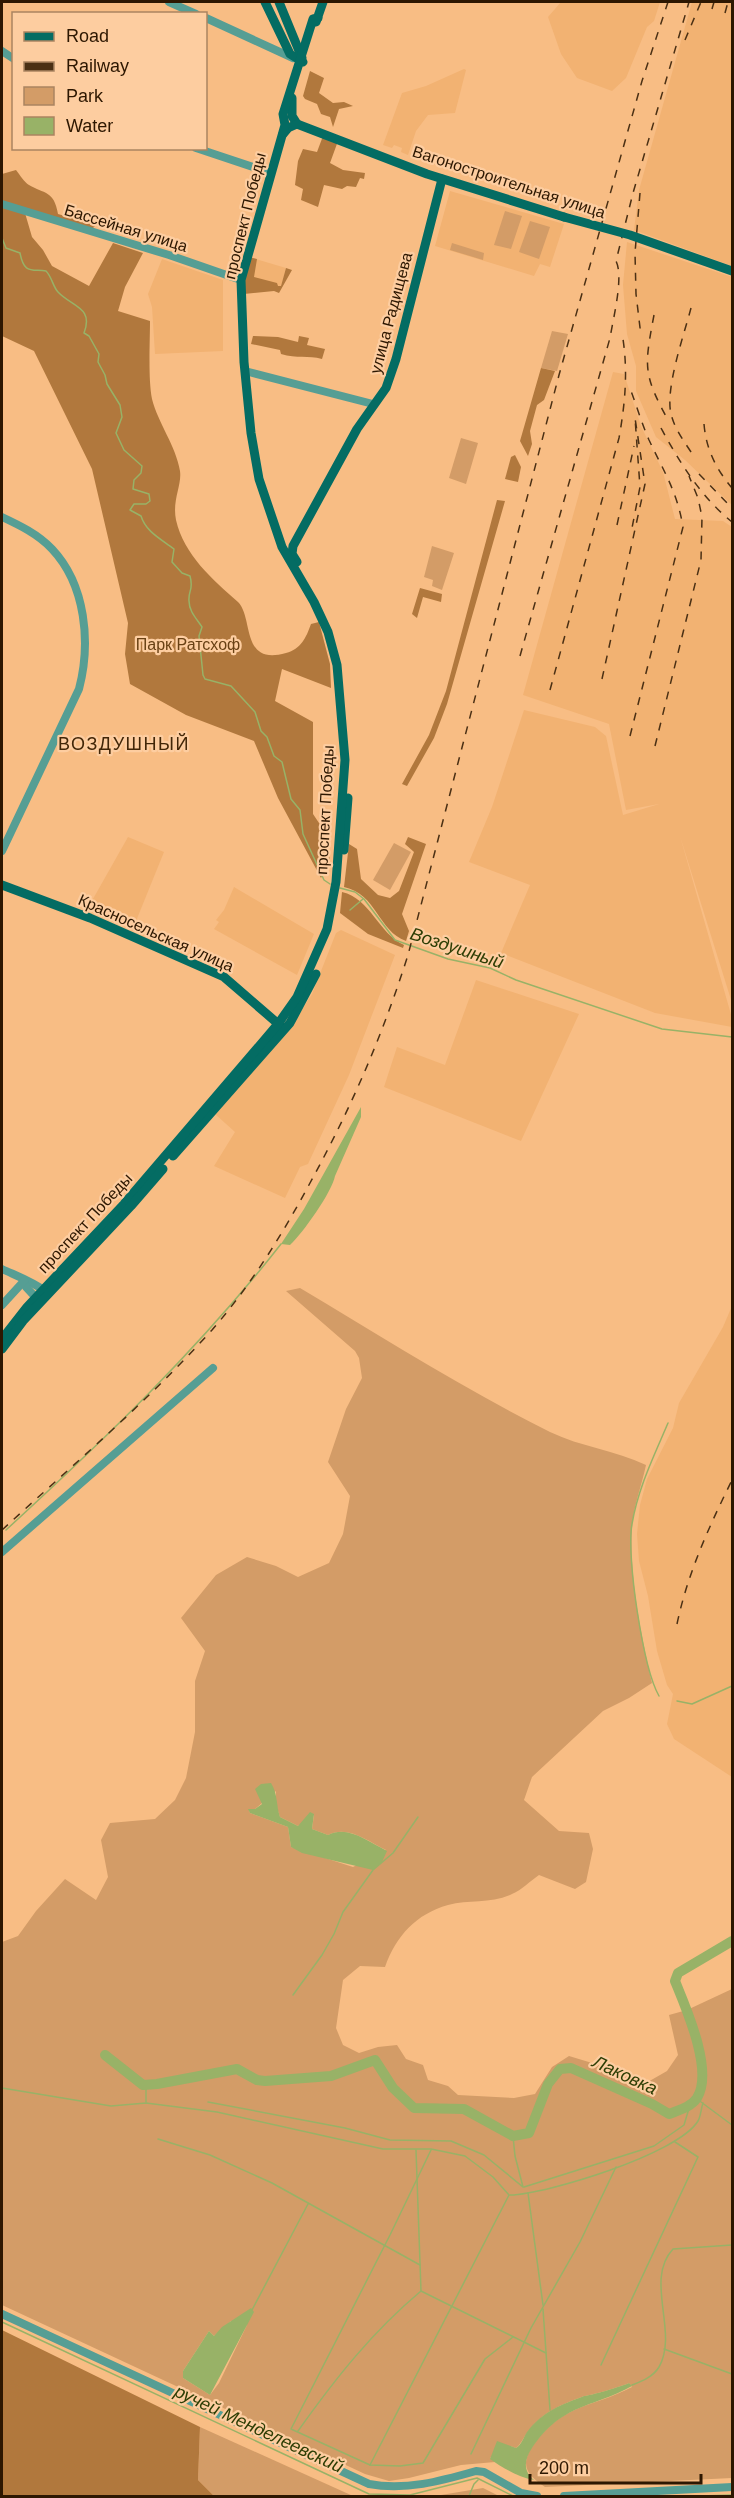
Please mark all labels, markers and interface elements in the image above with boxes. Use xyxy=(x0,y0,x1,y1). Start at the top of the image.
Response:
legend xyxy=(12,12,207,150)
text: Road xyxy=(66,26,109,46)
text: Railway xyxy=(66,56,129,76)
text: Park xyxy=(66,86,104,106)
text: Water xyxy=(66,116,113,136)
street label: Вагоностроительная улица xyxy=(410,143,608,221)
street label: проспект Победы xyxy=(221,151,269,281)
street label: Бассейная улица xyxy=(62,201,190,255)
street label: улица Радищева xyxy=(367,250,415,375)
park label: Парк Ратсхоф xyxy=(136,636,240,653)
district label: ВОЗДУШНЫЙ xyxy=(58,733,190,754)
street label: проспект Победы xyxy=(313,745,337,875)
street label: Красносельская улица xyxy=(76,891,236,975)
water label: Воздушный xyxy=(408,924,506,972)
street label: проспект Победы xyxy=(35,1170,135,1276)
water label: Лаковка xyxy=(589,2051,660,2099)
water label: ручей Менделеевский xyxy=(171,2381,346,2477)
scale bar xyxy=(530,2447,701,2485)
text: 200 m xyxy=(539,2458,589,2478)

